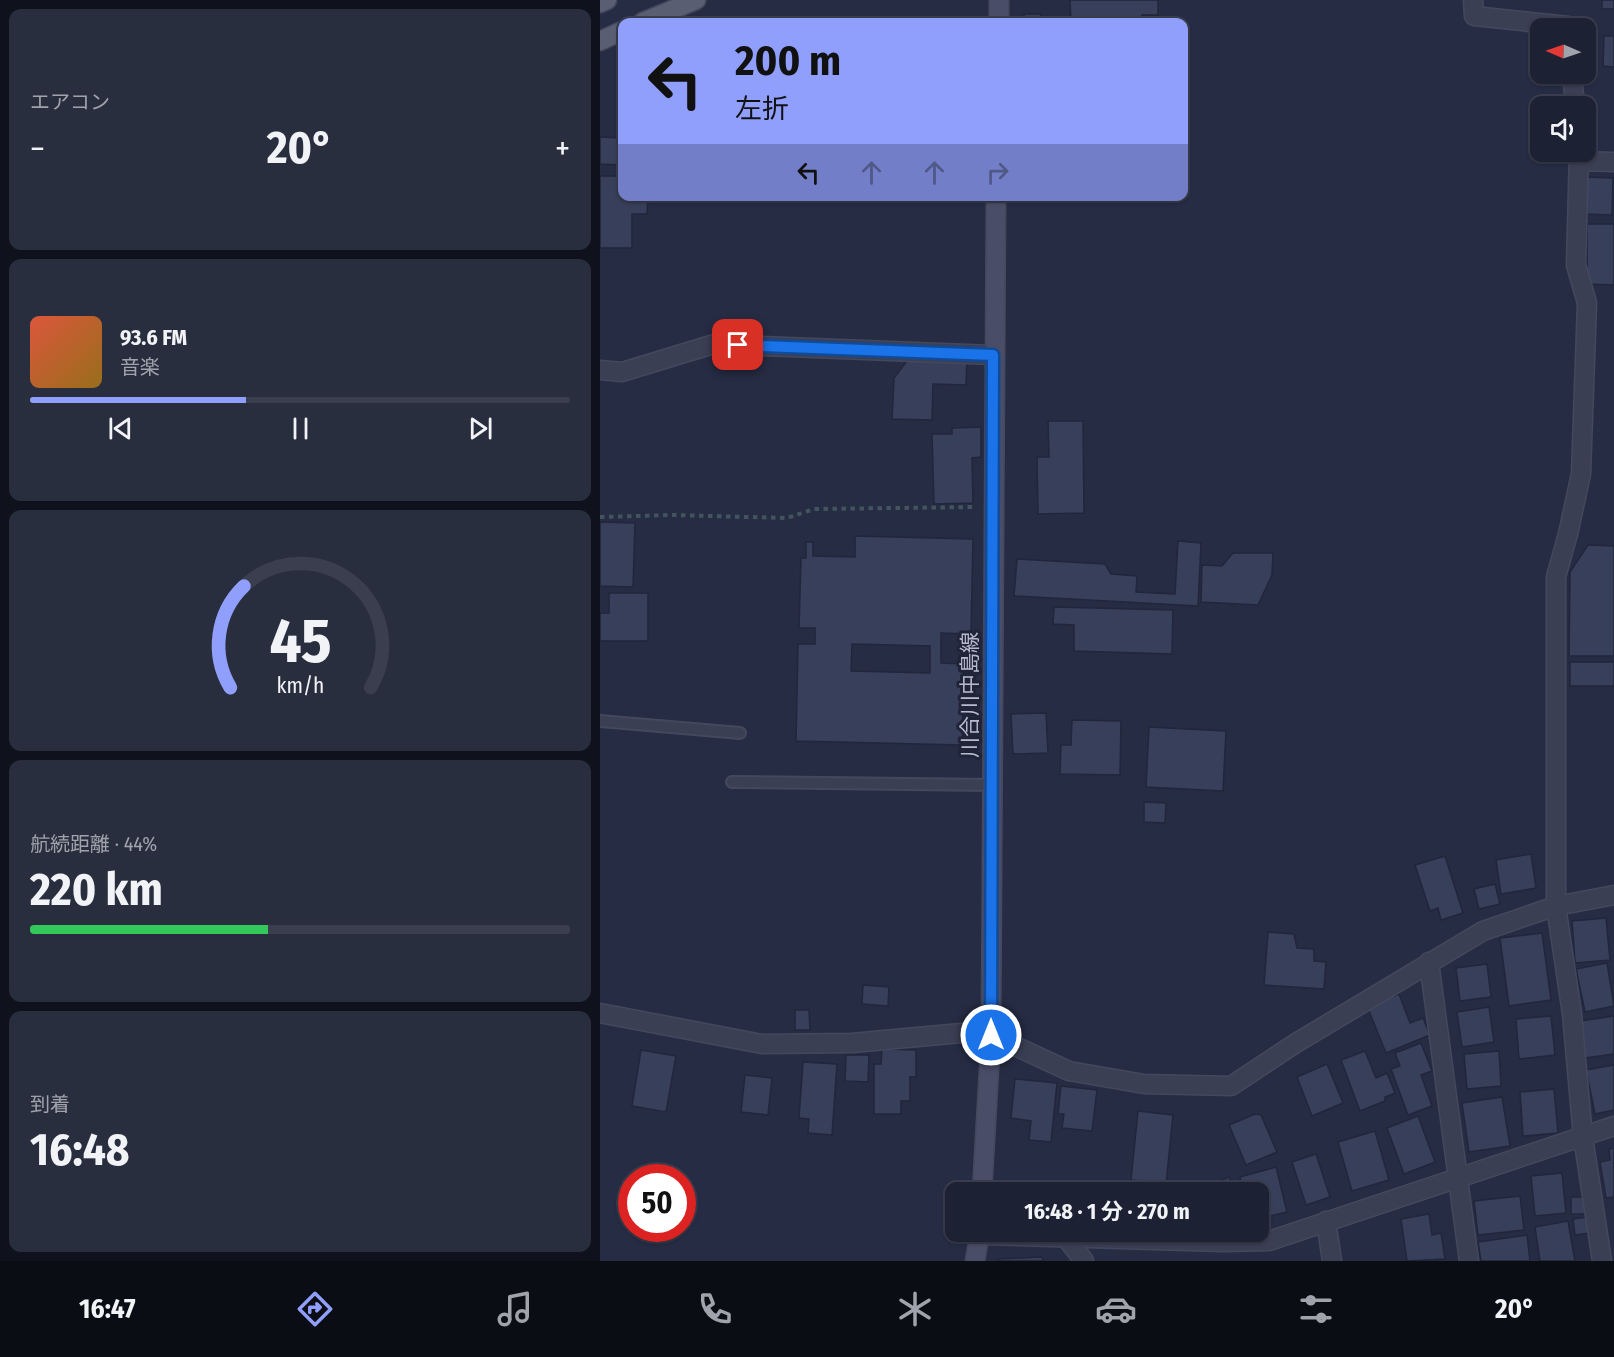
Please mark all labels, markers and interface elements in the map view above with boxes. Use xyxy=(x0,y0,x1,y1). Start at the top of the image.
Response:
north arrow xyxy=(1530,18,1596,84)
map controls xyxy=(1530,18,1596,162)
text: 200 m xyxy=(735,36,841,86)
icon: left xyxy=(636,42,714,120)
text: エアコン xyxy=(30,90,110,114)
text: 左折 xyxy=(735,93,789,125)
button: sound xyxy=(1530,96,1596,162)
text: 20° xyxy=(267,121,333,175)
text: − xyxy=(30,129,45,169)
text: + xyxy=(555,129,570,169)
icon: left xyxy=(792,156,825,189)
icon: ahead xyxy=(855,156,888,189)
icon: ahead xyxy=(918,156,951,189)
icon: right xyxy=(981,156,1014,189)
pin xyxy=(712,319,763,370)
text: 93.6 FM xyxy=(120,324,187,351)
icon: arrive xyxy=(721,328,754,361)
text: 音楽 xyxy=(120,355,160,379)
icon: previous xyxy=(104,412,137,445)
icon: pause xyxy=(284,412,317,445)
icon: next xyxy=(464,412,497,445)
text: 45 xyxy=(269,604,331,679)
street label: 川合川中島線 xyxy=(957,632,983,758)
text: km/h xyxy=(276,673,324,699)
text: 航続距離 · 44% xyxy=(30,832,157,856)
text: 220 km xyxy=(30,863,163,917)
position arrow xyxy=(959,1003,1023,1067)
text: 到着 xyxy=(30,1092,70,1116)
text: 16:48 xyxy=(30,1123,130,1177)
speed limit sign: 50 xyxy=(618,1164,696,1242)
text: 16:48 · 1 分 · 270 m xyxy=(1024,1198,1190,1225)
icon: directions xyxy=(294,1288,336,1330)
icon: music xyxy=(494,1288,536,1330)
icon: phone xyxy=(694,1288,736,1330)
icon: climate xyxy=(894,1288,936,1330)
icon: car xyxy=(1095,1288,1137,1330)
icon: filters xyxy=(1295,1288,1337,1330)
text: 16:47 xyxy=(79,1293,136,1325)
text: 20° xyxy=(1495,1293,1535,1325)

